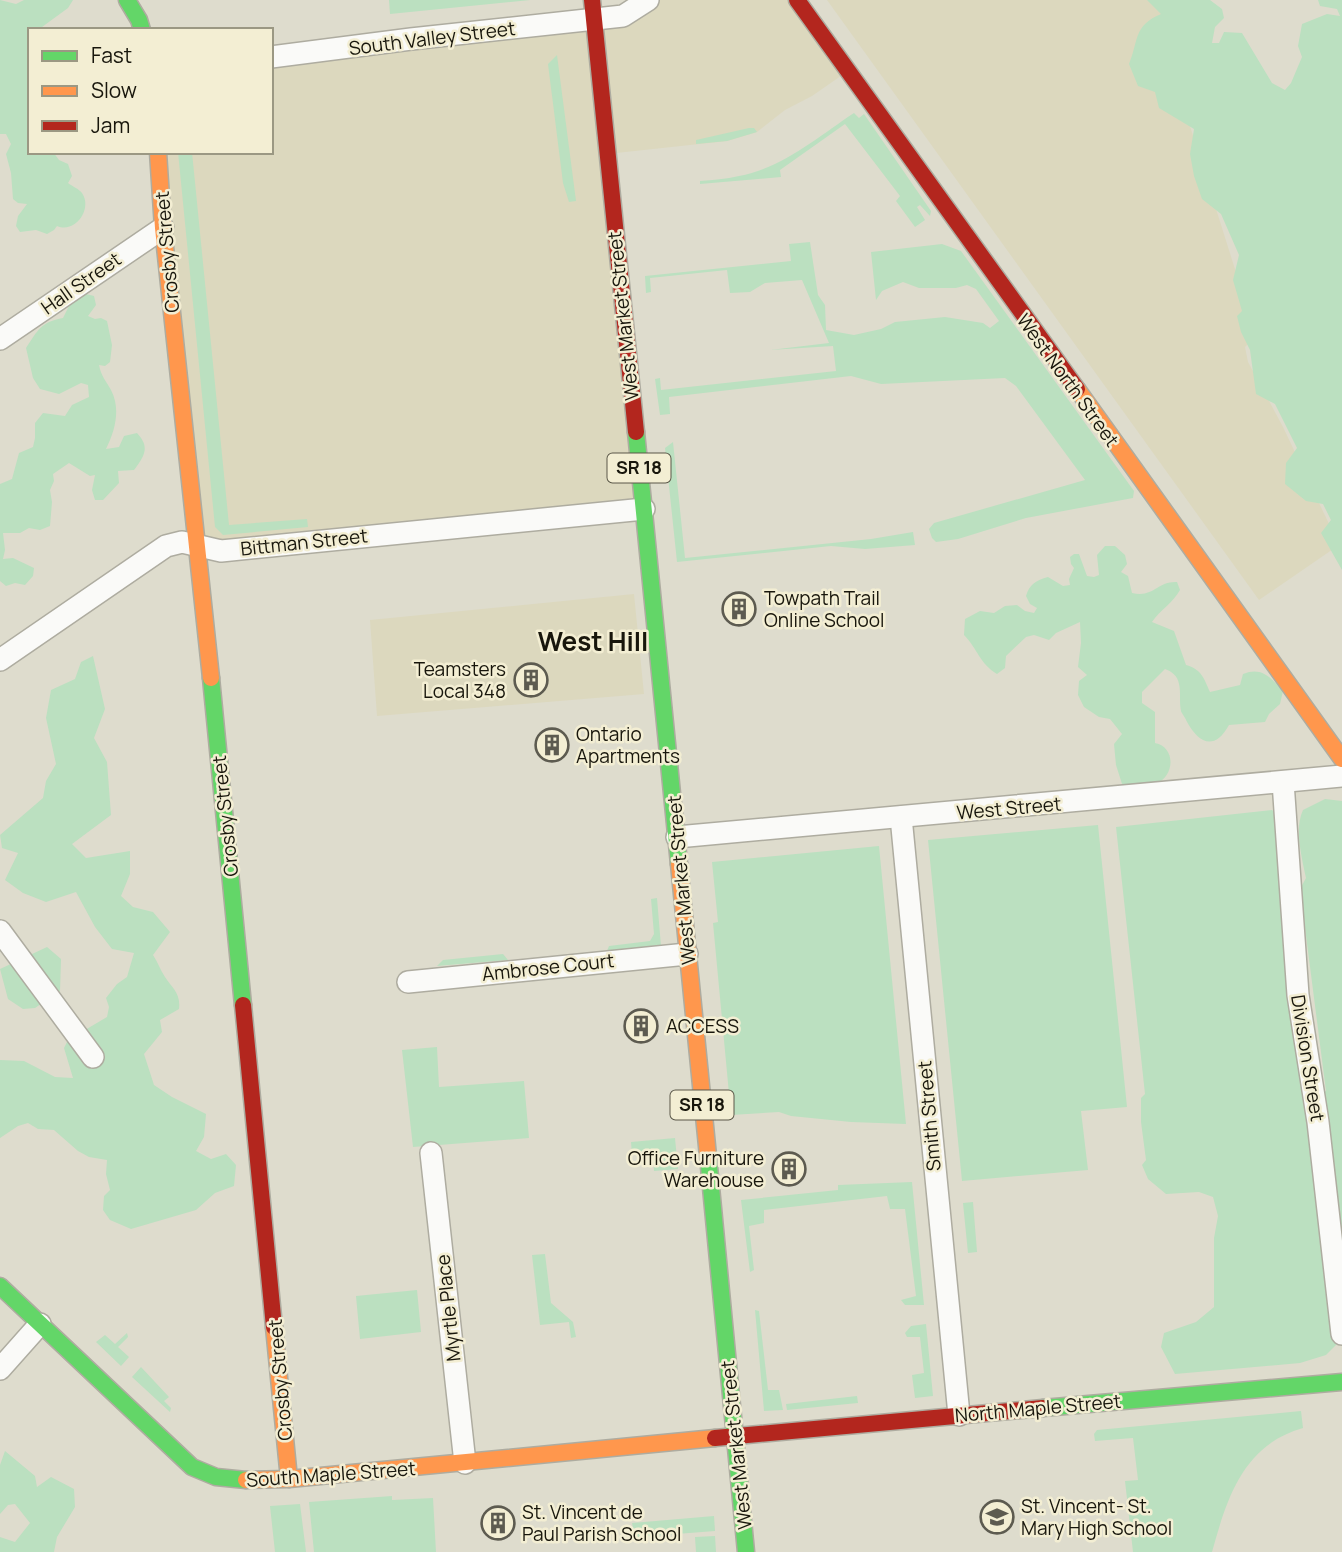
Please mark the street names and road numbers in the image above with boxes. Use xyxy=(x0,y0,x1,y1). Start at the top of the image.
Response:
street label: South Valley Street xyxy=(347,15,517,61)
street label: Crosby Street xyxy=(149,190,185,314)
street label: West Market Street xyxy=(601,230,645,402)
street label: Hall Street xyxy=(36,246,126,320)
street label: West North Street xyxy=(1011,308,1125,452)
road number: SR 18 xyxy=(608,454,670,482)
street label: Bittman Street xyxy=(239,522,369,562)
street label: Crosby Street xyxy=(206,754,244,878)
street label: West Street xyxy=(956,790,1062,826)
street label: West Market Street xyxy=(661,794,701,966)
street label: Ambrose Court xyxy=(481,947,615,987)
street label: Division Street xyxy=(1285,993,1331,1123)
street label: Smith Street xyxy=(911,1060,947,1172)
road number: SR 18 xyxy=(670,1090,734,1120)
street label: Myrtle Place xyxy=(429,1253,467,1363)
street label: Crosby Street xyxy=(262,1318,298,1442)
street label: West Market Street xyxy=(714,1359,758,1531)
street label: North Maple Street xyxy=(954,1388,1122,1428)
street label: South Maple Street xyxy=(245,1455,417,1493)

